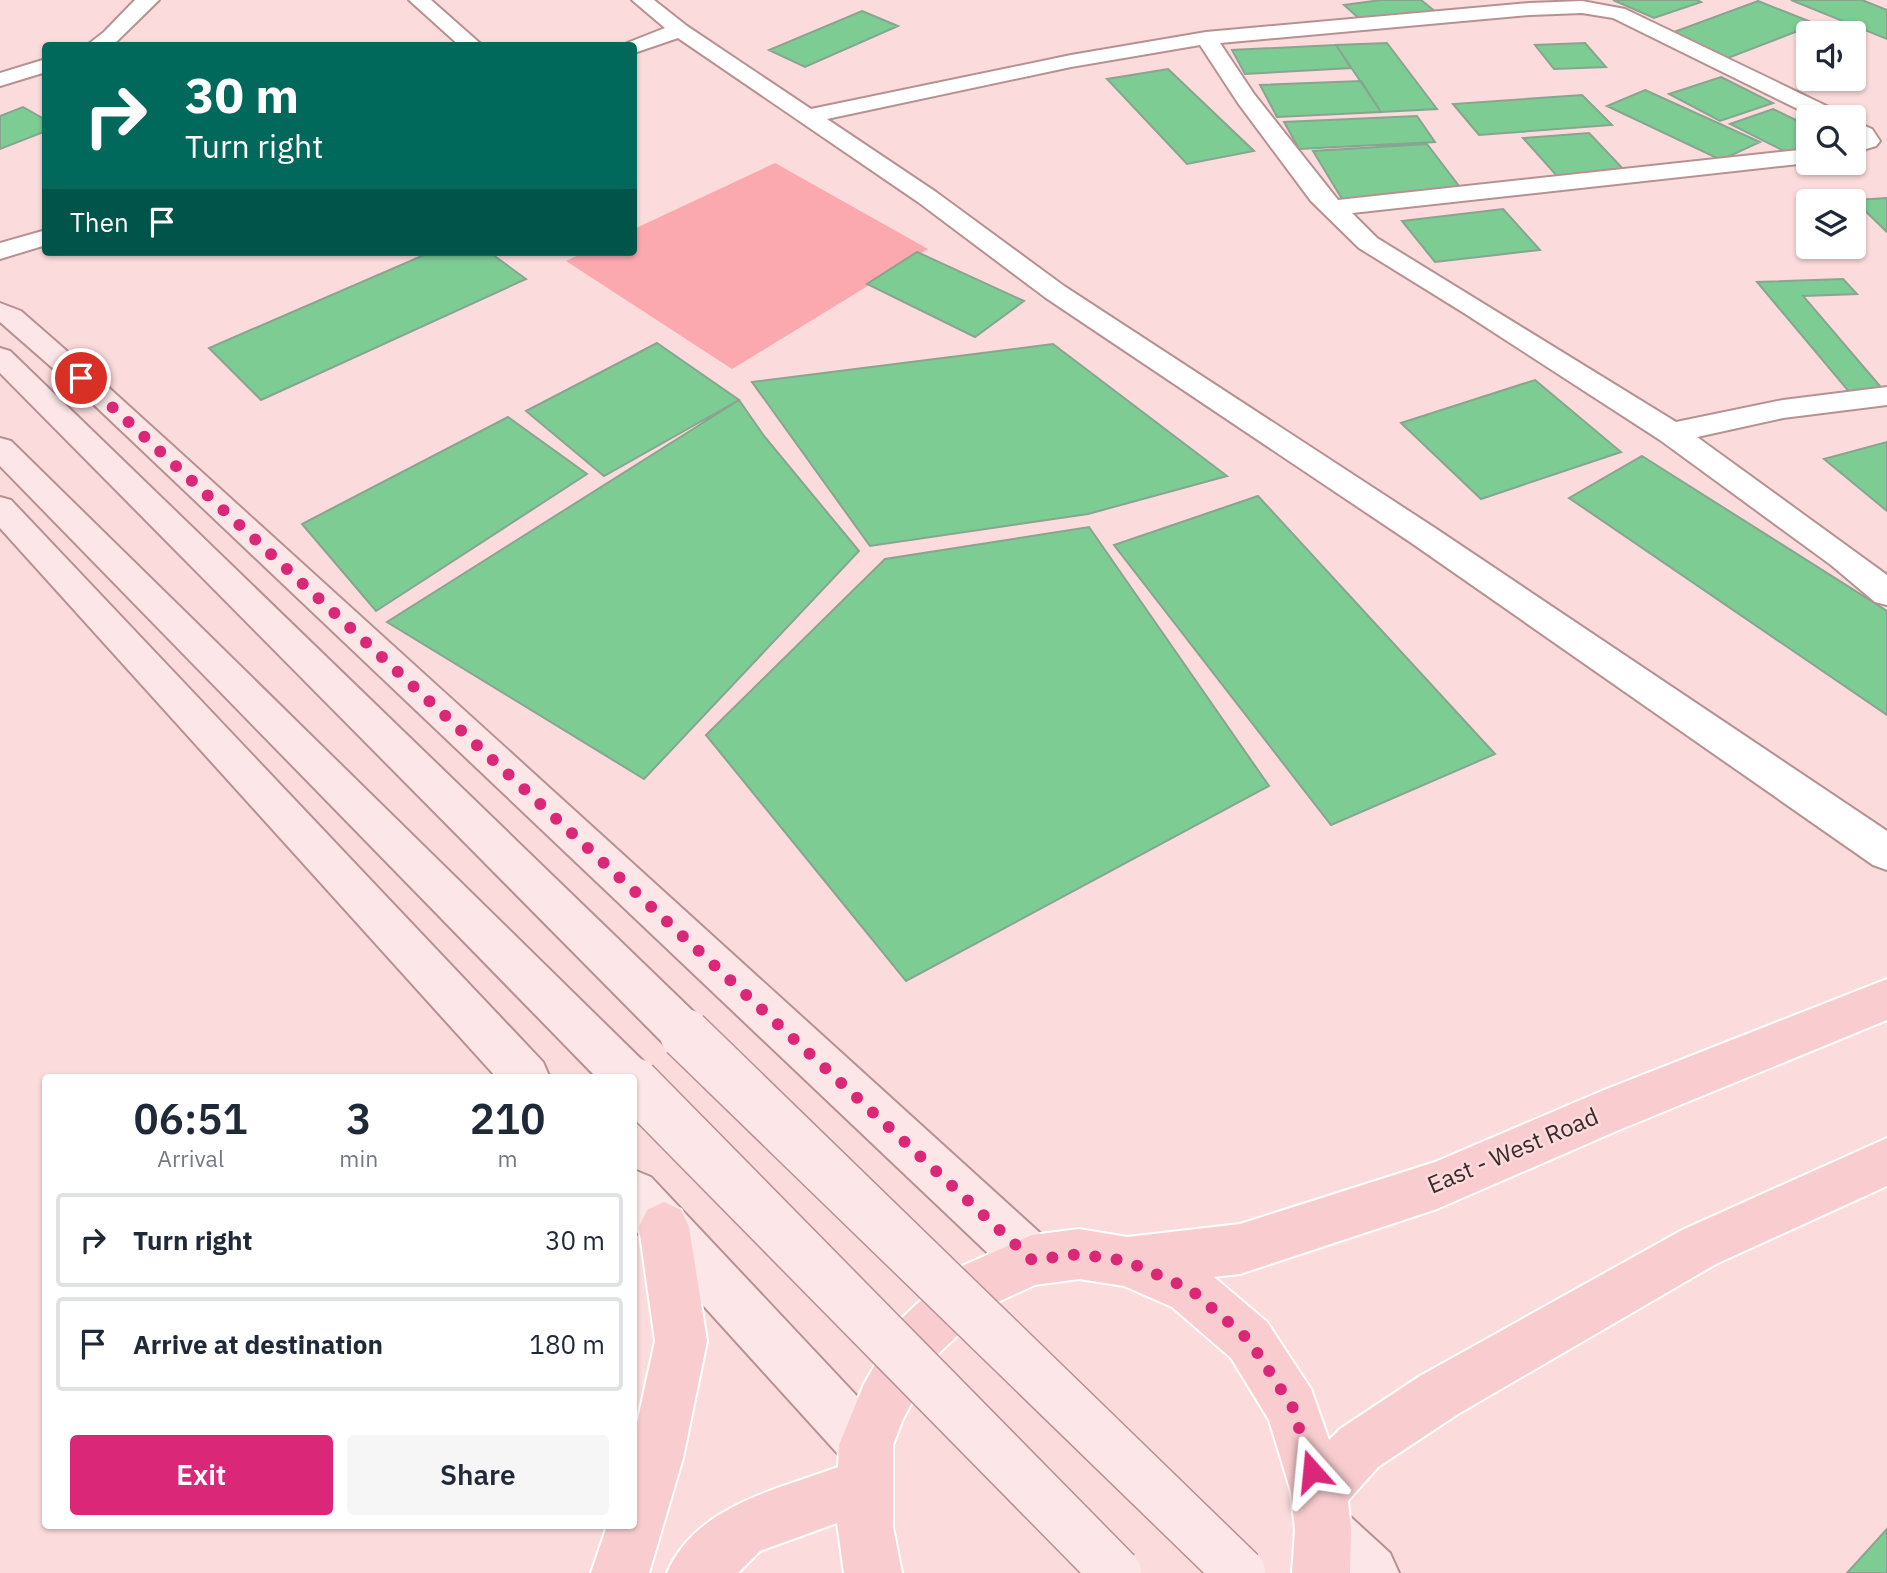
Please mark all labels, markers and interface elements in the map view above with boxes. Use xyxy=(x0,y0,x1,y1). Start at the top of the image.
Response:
map controls xyxy=(1796,21,1866,259)
button: sound xyxy=(1796,21,1866,91)
text: 30 m xyxy=(185,63,299,126)
icon: right xyxy=(70,70,161,161)
button: search xyxy=(1796,105,1866,175)
text: Turn right xyxy=(185,125,323,167)
button: layers xyxy=(1796,189,1866,259)
icon: arrive xyxy=(143,203,181,241)
text: Then xyxy=(70,205,129,239)
pin xyxy=(51,348,111,408)
icon: arrive xyxy=(62,359,100,397)
text: 06:51 xyxy=(134,1091,248,1146)
text: 3 xyxy=(346,1091,371,1146)
text: 210 xyxy=(470,1091,545,1146)
street label: East - West Road xyxy=(1422,1100,1603,1200)
text: Arrival xyxy=(157,1143,224,1173)
text: min xyxy=(339,1143,378,1173)
text: m xyxy=(498,1143,518,1173)
icon: right xyxy=(74,1221,112,1259)
text: Turn right xyxy=(133,1223,252,1257)
text: 30 m xyxy=(545,1223,605,1257)
icon: arrive xyxy=(74,1325,112,1363)
text: Arrive at destination xyxy=(133,1327,383,1361)
text: 180 m xyxy=(529,1327,605,1361)
position arrow xyxy=(1275,1434,1349,1508)
button: Exit xyxy=(70,1435,333,1515)
button: Share xyxy=(347,1435,609,1515)

